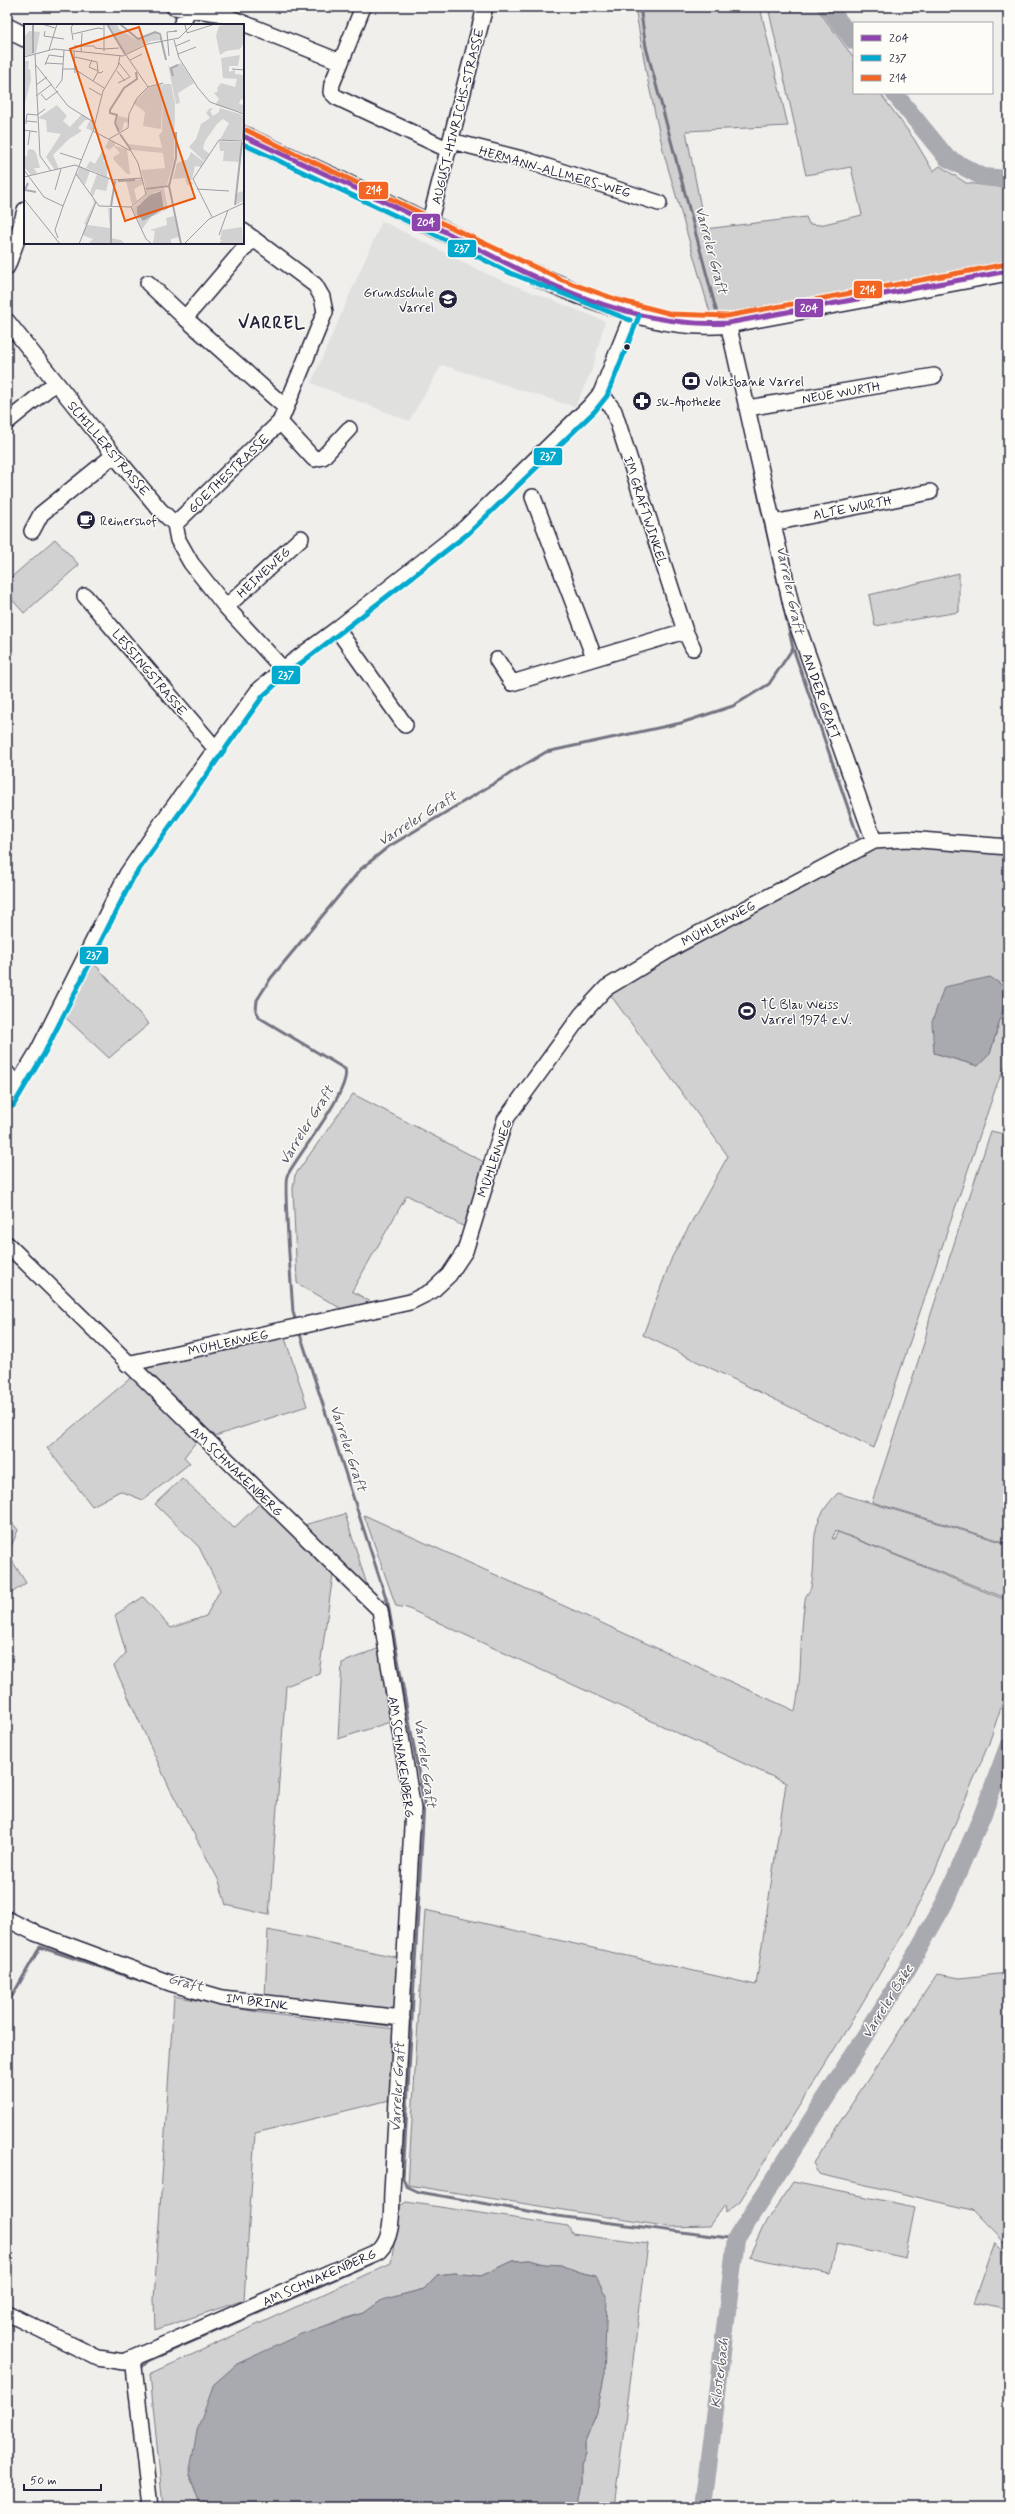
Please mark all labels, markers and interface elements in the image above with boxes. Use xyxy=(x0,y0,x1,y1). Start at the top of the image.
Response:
legend xyxy=(853,22,993,94)
inset map xyxy=(24,24,244,244)
street label: AUGUST-HINRICHS-STRASSE xyxy=(428,27,489,206)
text: 204 xyxy=(889,31,909,47)
text: 237 xyxy=(889,51,907,67)
text: 214 xyxy=(889,71,907,87)
street label: HERMANN-ALLMERS-WEG xyxy=(477,143,633,202)
line badge: 214 xyxy=(358,181,389,200)
text: 214 xyxy=(366,184,383,198)
water label: Varreler Graft xyxy=(691,205,732,297)
line badge: 204 xyxy=(411,213,441,232)
text: 204 xyxy=(417,216,436,230)
line badge: 237 xyxy=(447,239,477,258)
text: 237 xyxy=(454,242,471,256)
line badge: 214 xyxy=(853,280,883,299)
text: 214 xyxy=(860,284,877,298)
place label: Grundschule Varrel xyxy=(364,285,434,317)
school or university icon: Grundschule Varrel xyxy=(437,288,459,310)
line badge: 204 xyxy=(794,298,824,318)
text: 204 xyxy=(800,302,819,316)
district label: VARREL xyxy=(238,312,306,334)
unlabelled marker xyxy=(622,342,632,352)
bank icon: Volksbank Varrel xyxy=(680,370,702,392)
place label: Volksbank Varrel xyxy=(705,374,804,391)
street label: NEUE WURTH xyxy=(801,378,882,409)
pharmacy icon: sk-Apotheke xyxy=(631,390,653,412)
place label: sk-Apotheke xyxy=(656,394,721,412)
street label: SCHILLERSTRASSE xyxy=(63,398,153,500)
street label: GOETHESTRASSE xyxy=(185,431,273,517)
line badge: 237 xyxy=(533,447,563,466)
text: 237 xyxy=(540,450,557,464)
street label: IM GRAFTWINKEL xyxy=(619,454,670,569)
street label: ALTE WURTH xyxy=(811,492,894,524)
cafe icon: Reinershof xyxy=(75,509,97,531)
place label: Reinershof xyxy=(100,513,157,530)
street label: HEINEWEG xyxy=(234,544,295,602)
water label: Varreler Graft xyxy=(772,545,808,637)
street label: LESSINGSTRASSE xyxy=(108,626,190,720)
street label: AN DER GRAFT xyxy=(798,651,843,742)
line badge: 237 xyxy=(271,665,301,685)
text: 237 xyxy=(278,669,295,683)
water label: Varreler Graft xyxy=(375,787,461,850)
street label: MÜHLENWEG xyxy=(679,897,759,951)
line badge: 237 xyxy=(79,946,109,965)
text: 237 xyxy=(86,949,103,963)
place label: TC Blau Weiss Varrel 1974 e.V. xyxy=(761,997,852,1029)
sports icon: TC Blau Weiss Varrel 1974 e.V. xyxy=(736,1000,758,1022)
water label: Varreler Graft xyxy=(276,1082,339,1168)
street label: MÜHLENWEG xyxy=(474,1117,517,1200)
street label: MÜHLENWEG xyxy=(187,1327,270,1360)
water label: Varreler Graft xyxy=(326,1403,371,1495)
street label: AM SCHNAKENBERG xyxy=(186,1423,286,1521)
street label: AM SCHNAKENBERG xyxy=(384,1695,418,1819)
water label: Varreler Graft xyxy=(410,1718,440,1810)
water label: Varreler Bäke xyxy=(858,1960,918,2042)
water label: Graft xyxy=(166,1970,206,1996)
street label: IM BRINK xyxy=(225,1990,289,2015)
water label: Varreler Graft xyxy=(387,2041,409,2132)
street label: AM SCHNAKENBERG xyxy=(260,2246,379,2311)
water label: Klosterbach xyxy=(707,2337,733,2409)
scale bar xyxy=(24,2466,101,2492)
text: 50 m xyxy=(30,2473,57,2489)

